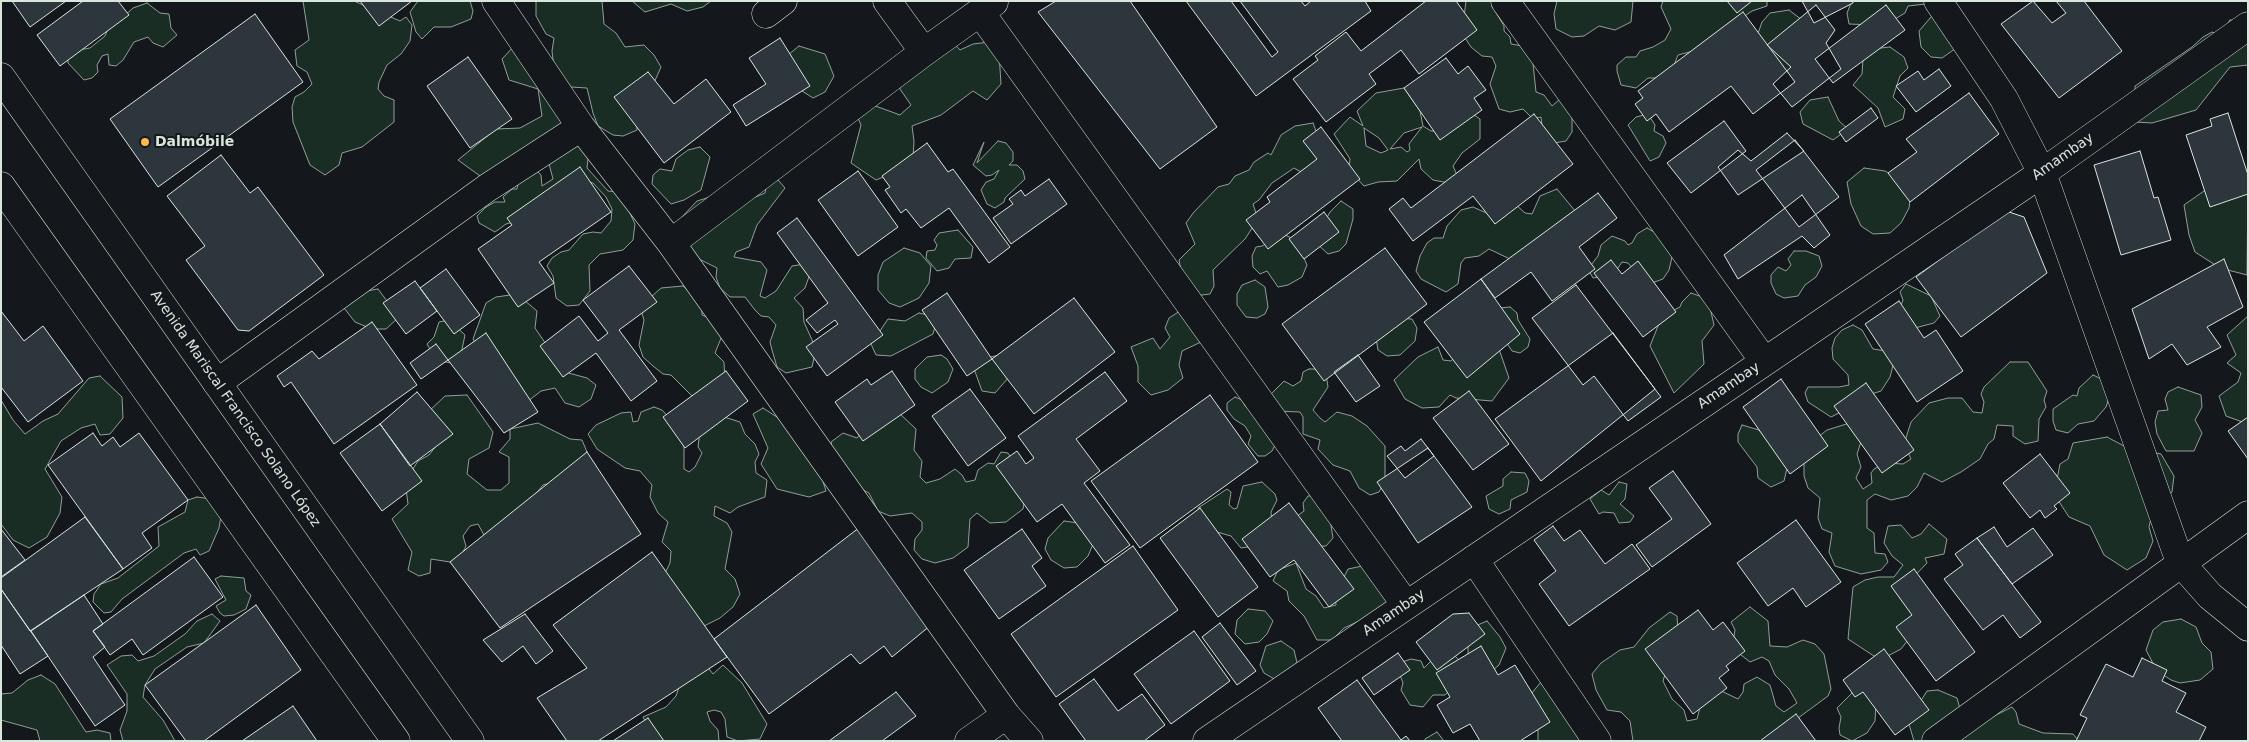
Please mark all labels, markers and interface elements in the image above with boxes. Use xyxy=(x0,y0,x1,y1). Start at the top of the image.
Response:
street label: Amambay xyxy=(2029,130,2097,184)
place label: Dalmóbile xyxy=(155,134,234,150)
marker: Dalmóbile xyxy=(139,136,151,148)
street label: Avenida Mariscal Francisco Solano López xyxy=(146,287,324,531)
street label: Amambay xyxy=(1695,359,1763,413)
street label: Amambay xyxy=(1360,586,1428,640)

